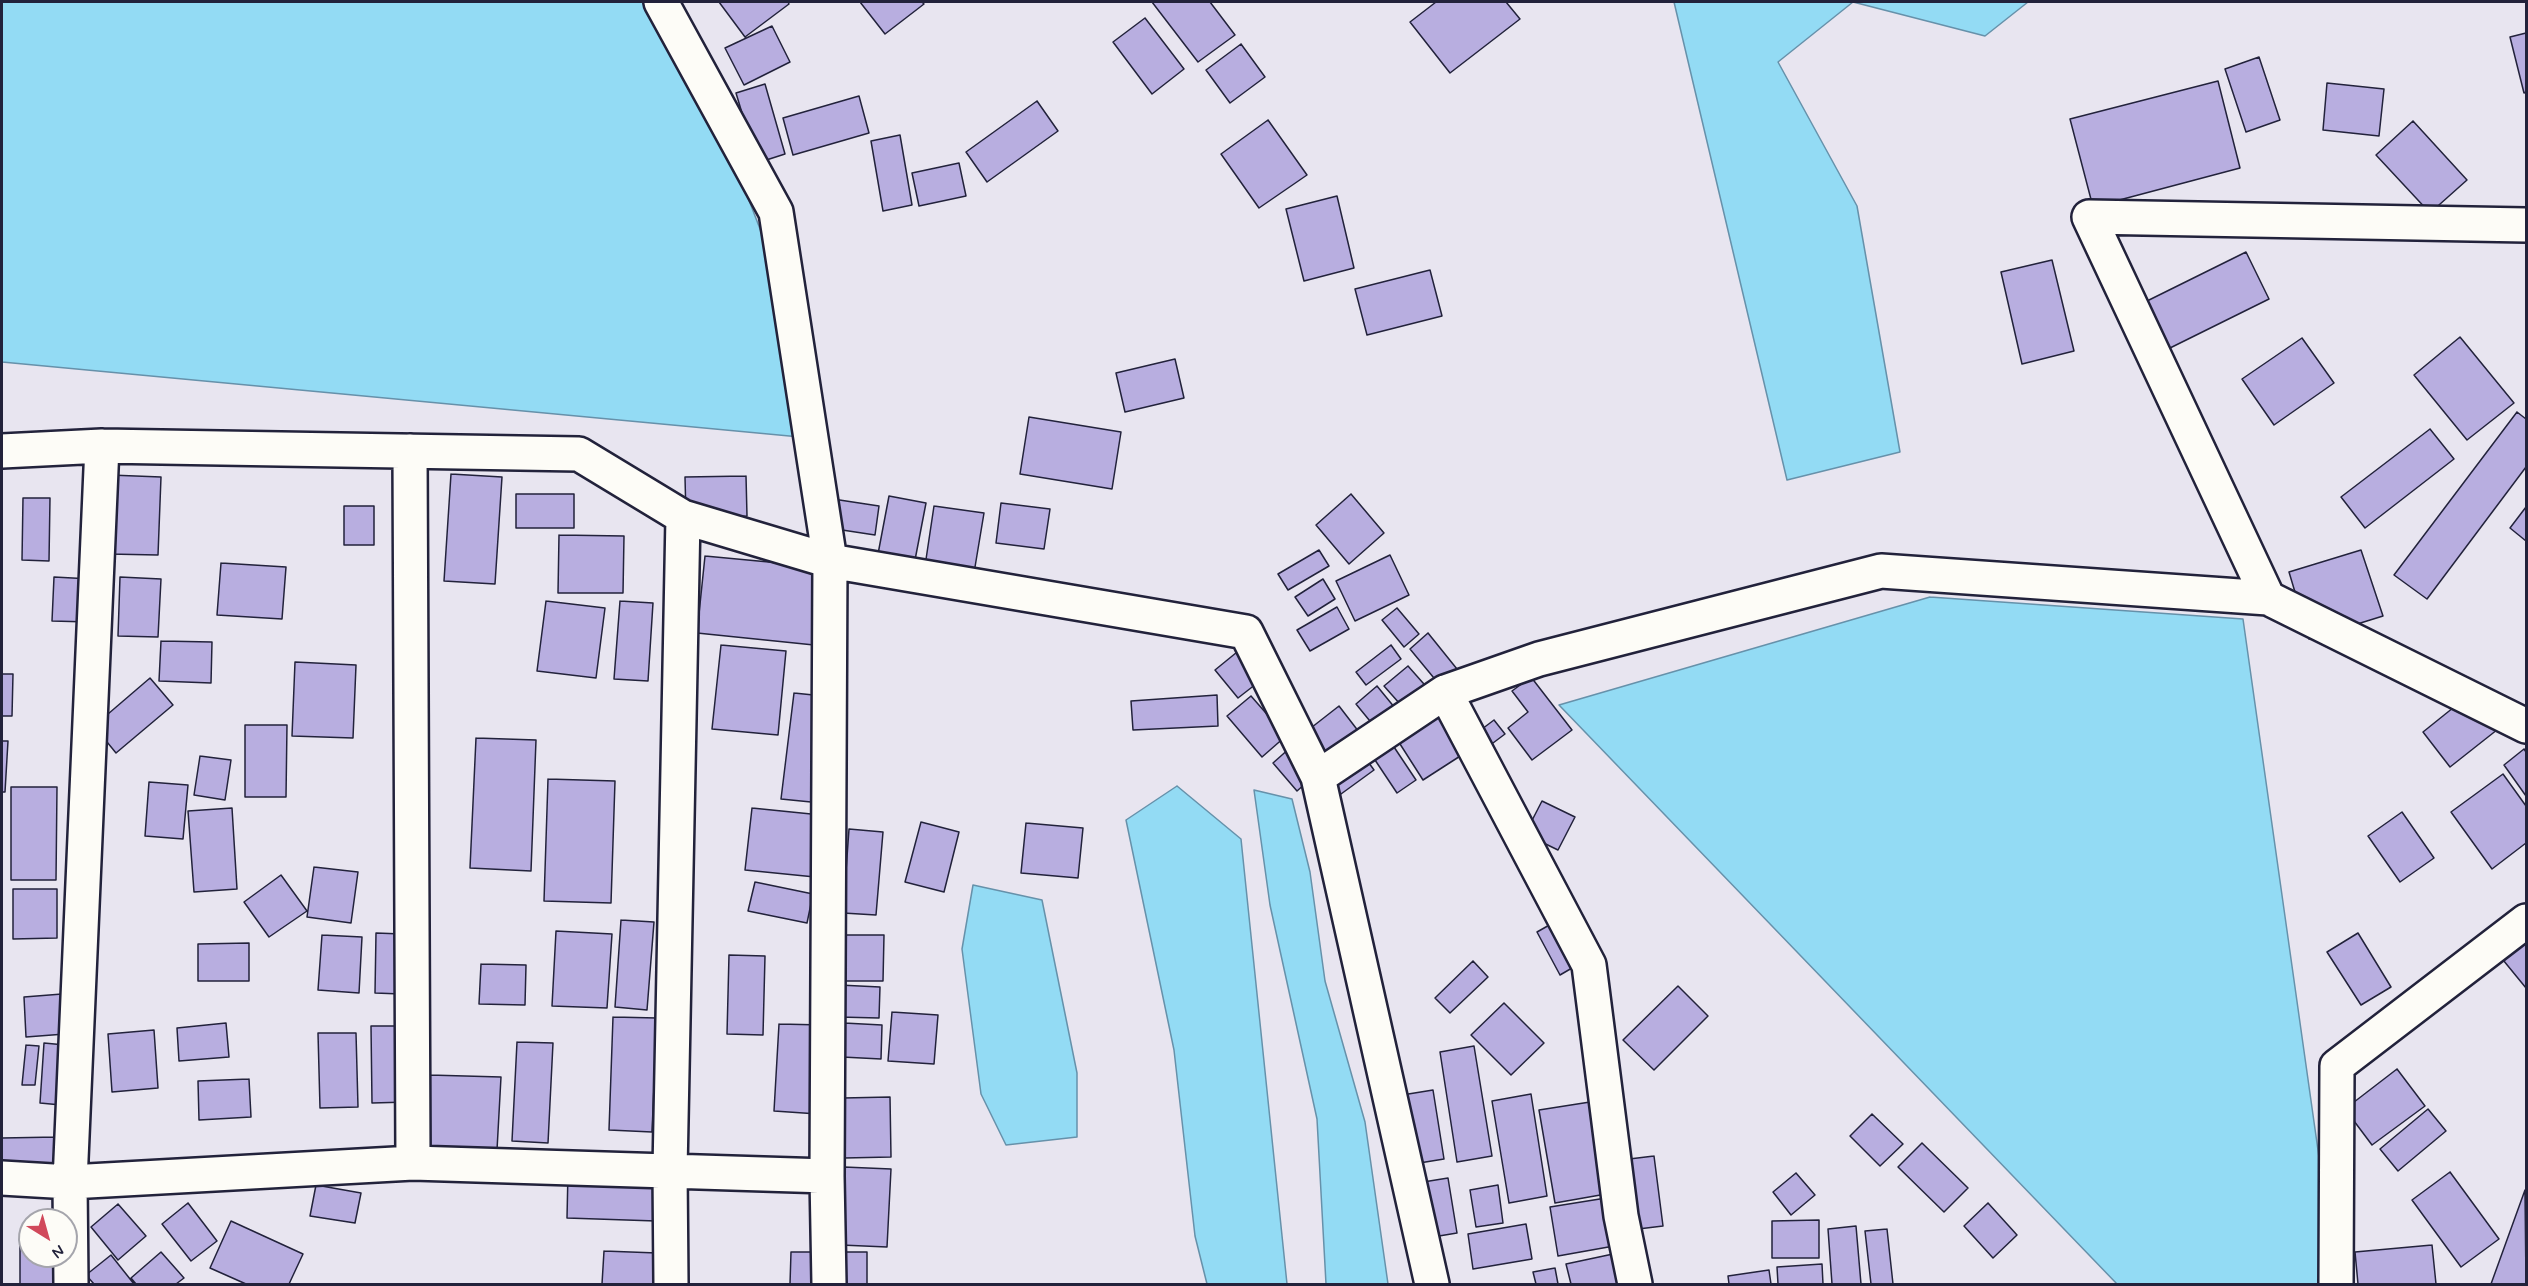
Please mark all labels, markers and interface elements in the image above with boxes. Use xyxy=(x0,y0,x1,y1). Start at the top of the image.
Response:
north arrow xyxy=(18,1208,78,1268)
text: N xyxy=(47,1240,69,1263)

